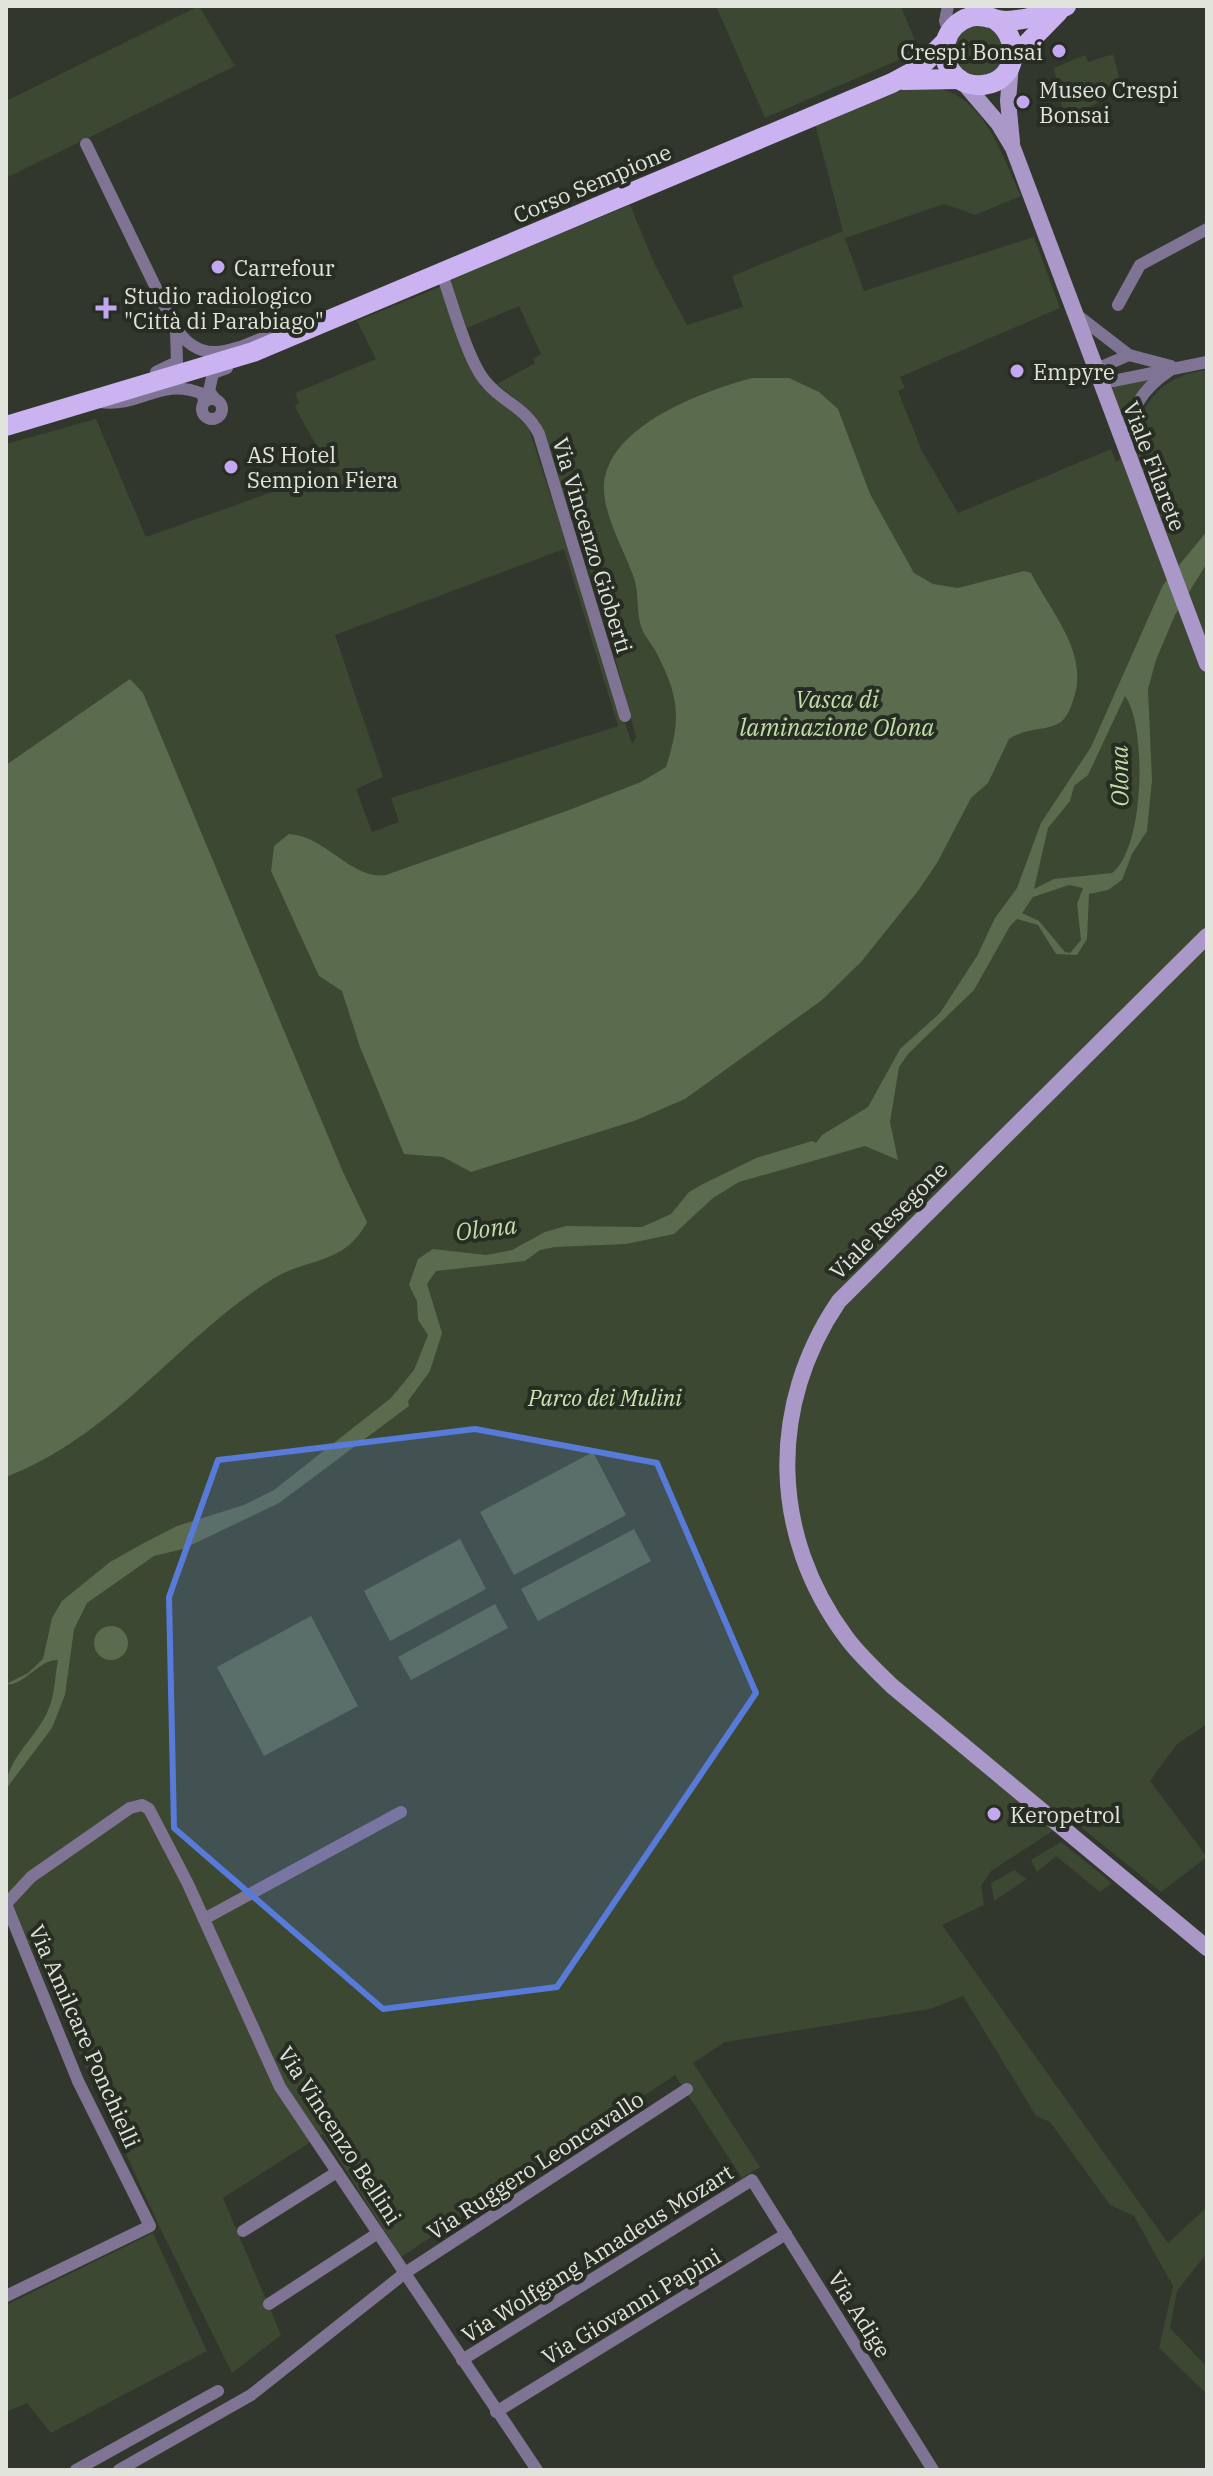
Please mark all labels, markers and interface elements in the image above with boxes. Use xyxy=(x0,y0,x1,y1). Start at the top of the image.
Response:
place label: Crespi Bonsai xyxy=(900,37,1043,66)
marker: Crespi Bonsai xyxy=(1050,42,1068,60)
place label: Museo Crespi Bonsai xyxy=(1039,75,1179,129)
marker: Museo Crespi Bonsai xyxy=(1014,93,1032,111)
street label: Corso Sempione xyxy=(509,137,675,229)
place label: Carrefour xyxy=(234,253,335,282)
marker: Carrefour xyxy=(209,258,227,276)
place label: Studio radiologico "Città di Parabiago" xyxy=(124,281,324,335)
marker: Studio radiologico "Città di Parabiago" xyxy=(95,297,117,319)
place label: Empyre xyxy=(1033,357,1115,386)
marker: Empyre xyxy=(1008,362,1026,380)
street label: Viale Filarete xyxy=(1117,397,1193,535)
street label: Via Vincenzo Gioberti xyxy=(546,434,640,656)
place label: AS Hotel Sempion Fiera xyxy=(247,440,398,494)
marker: AS Hotel Sempion Fiera xyxy=(222,458,240,476)
water label: Vasca di laminazione Olona xyxy=(740,683,934,743)
water label: Olona xyxy=(1102,745,1136,807)
street label: Viale Resegone xyxy=(823,1155,953,1285)
water label: Olona xyxy=(454,1208,518,1248)
park label: Parco dei Mulini xyxy=(527,1383,682,1412)
place label: Keropetrol xyxy=(1010,1800,1121,1829)
marker: Keropetrol xyxy=(985,1805,1003,1823)
street label: Via Amilcare Ponchielli xyxy=(23,1920,147,2152)
street label: Via Vincenzo Bellini xyxy=(272,2041,408,2230)
street label: Via Ruggero Leoncavallo xyxy=(421,2084,649,2246)
street label: Via Wolfgang Amadeus Mozart xyxy=(456,2157,738,2349)
street label: Via Giovanni Papini xyxy=(536,2241,726,2371)
street label: Via Adige xyxy=(822,2265,898,2363)

